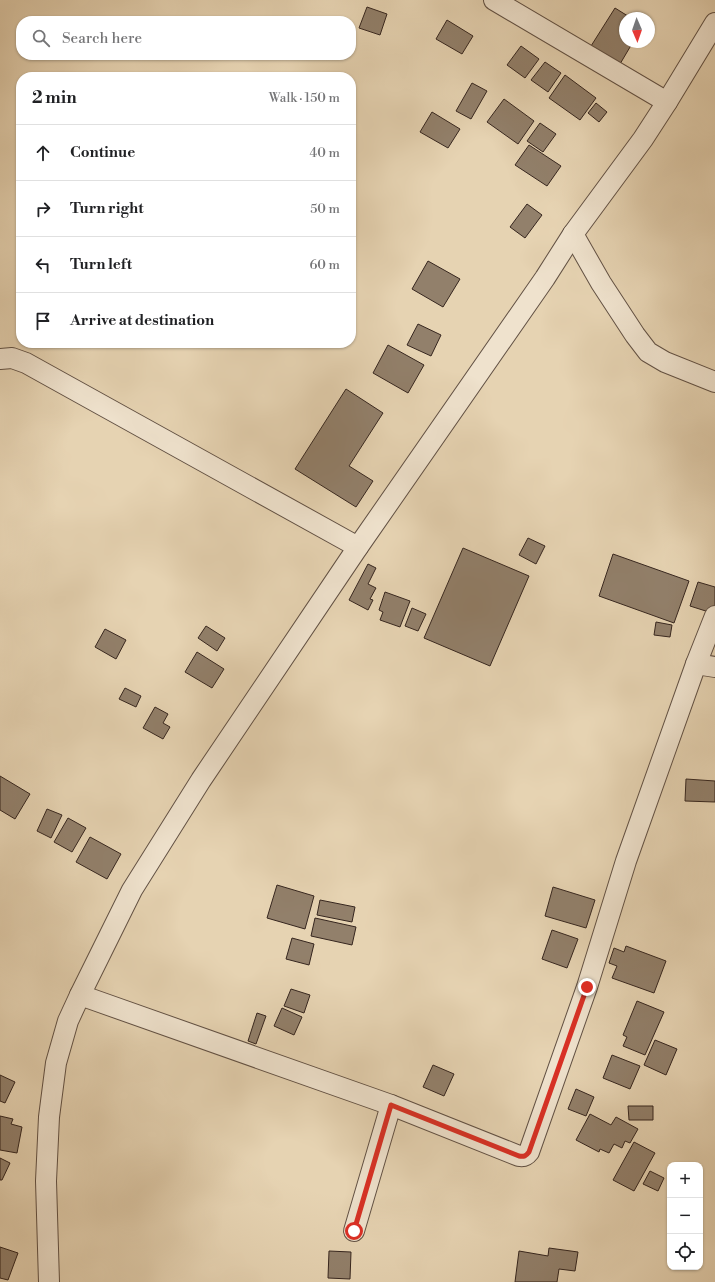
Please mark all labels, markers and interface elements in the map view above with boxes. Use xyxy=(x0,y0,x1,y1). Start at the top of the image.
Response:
north arrow xyxy=(619,12,655,48)
search box xyxy=(16,16,356,60)
icon: search xyxy=(30,27,52,49)
text: Search here xyxy=(62,29,142,48)
text: 2 min xyxy=(32,87,77,109)
text: Walk · 150 m xyxy=(269,90,340,106)
icon: ahead xyxy=(32,142,54,164)
text: Continue xyxy=(70,143,135,162)
text: 40 m xyxy=(310,145,340,161)
icon: right xyxy=(32,198,54,220)
text: Turn right xyxy=(70,199,144,218)
text: 50 m xyxy=(310,201,340,217)
icon: left xyxy=(32,254,54,276)
text: Turn left xyxy=(70,255,132,274)
text: 60 m xyxy=(309,257,340,273)
icon: arrive xyxy=(32,310,54,332)
text: Arrive at destination xyxy=(70,311,214,330)
route end xyxy=(578,978,596,996)
map controls xyxy=(667,1162,703,1270)
button: + xyxy=(667,1162,703,1198)
button: − xyxy=(667,1198,703,1234)
route start xyxy=(345,1222,363,1240)
button: locate xyxy=(667,1234,703,1270)

